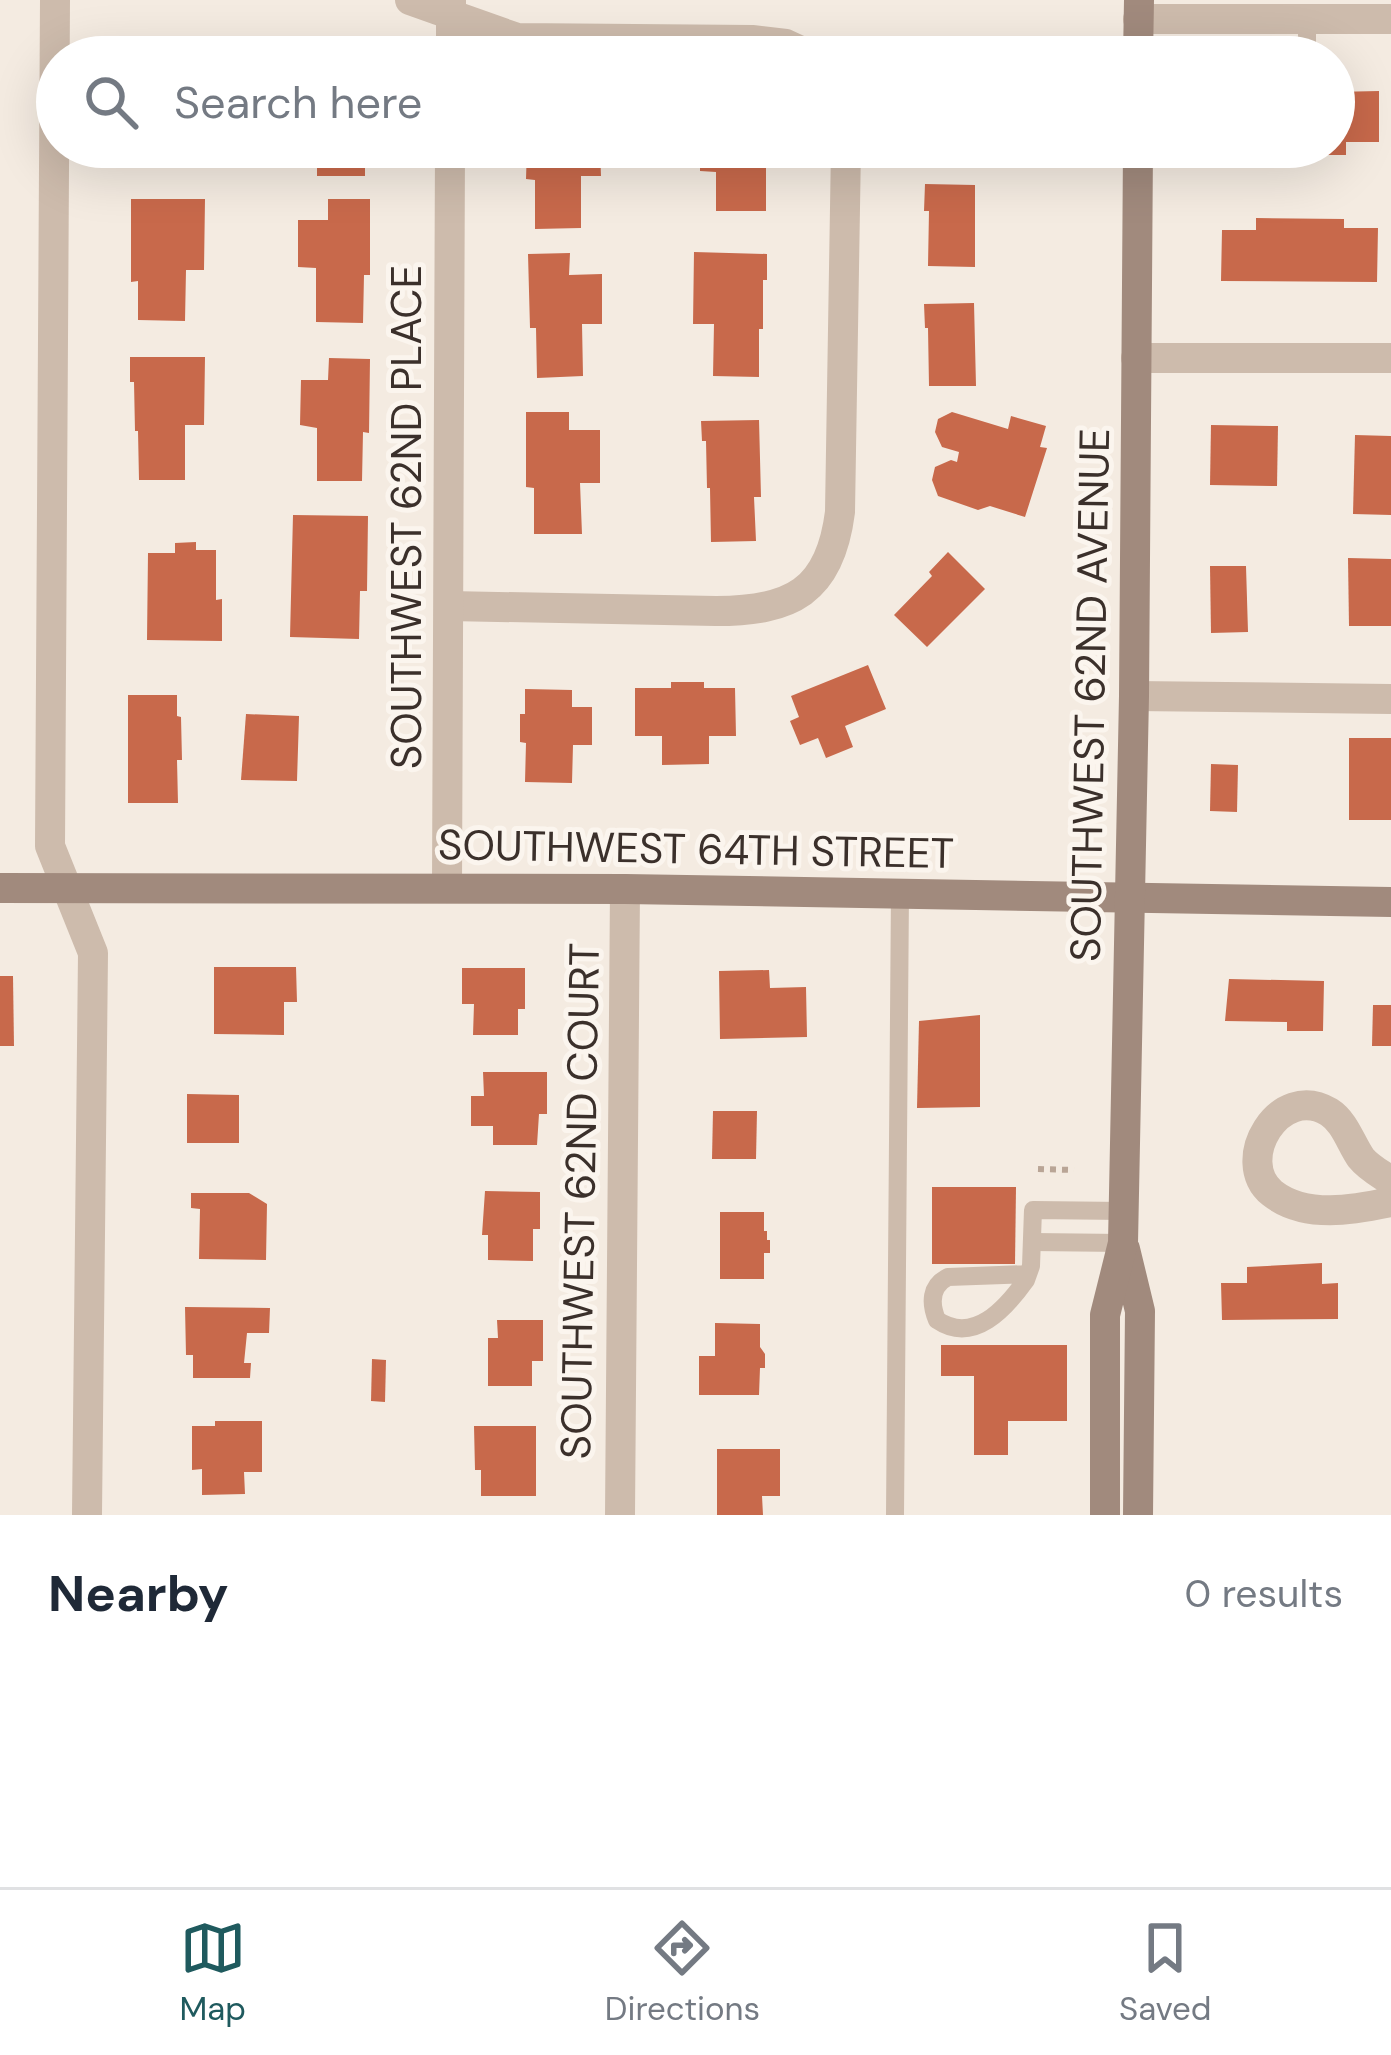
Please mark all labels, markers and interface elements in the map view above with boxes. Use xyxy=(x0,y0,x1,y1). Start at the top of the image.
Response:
search box xyxy=(36,36,1355,168)
icon: search xyxy=(78,69,144,135)
text: Search here xyxy=(174,73,422,132)
street label: SOUTHWEST 62ND PLACE xyxy=(379,265,434,769)
street label: SOUTHWEST 62ND AVENUE xyxy=(1058,428,1122,962)
street label: SOUTHWEST 64TH STREET xyxy=(438,817,954,881)
street label: SOUTHWEST 62ND COURT xyxy=(548,942,612,1460)
text: Nearby xyxy=(48,1560,229,1627)
text: 0 results xyxy=(1185,1568,1343,1619)
tab: Map xyxy=(179,1915,246,2030)
tab: Directions xyxy=(605,1915,760,2030)
tab: Saved xyxy=(1119,1915,1212,2030)

